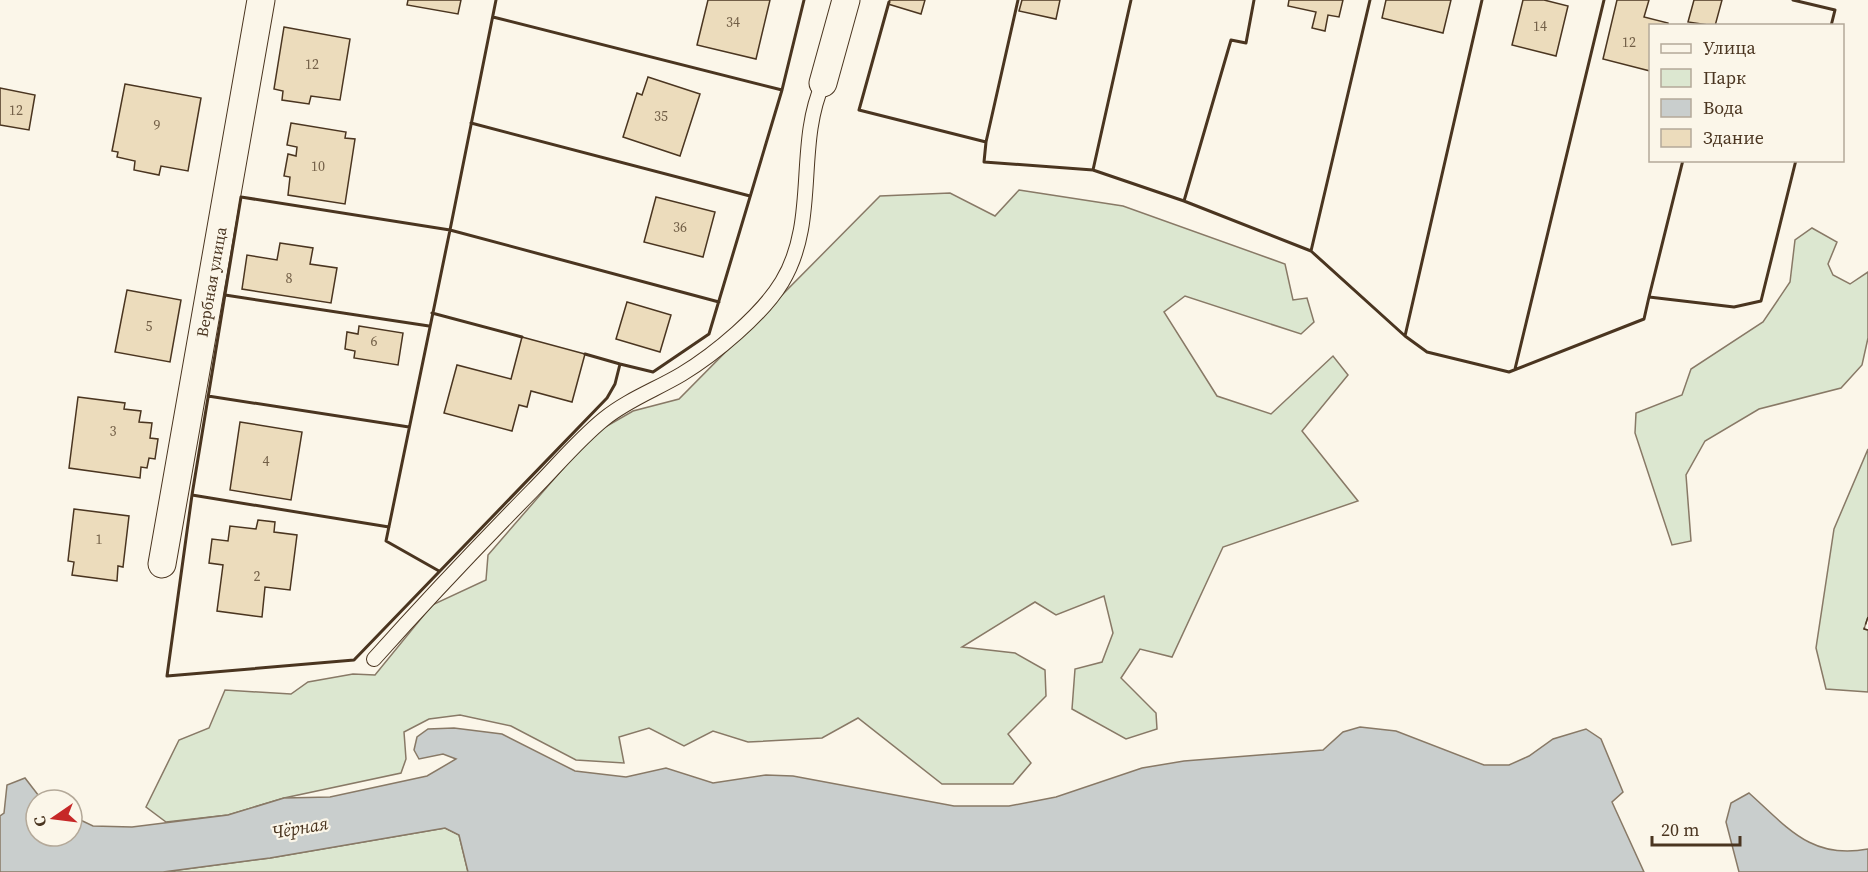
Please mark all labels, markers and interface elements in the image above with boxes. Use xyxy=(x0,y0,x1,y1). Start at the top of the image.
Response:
house number: 34 xyxy=(726,12,740,32)
house number: 14 xyxy=(1533,16,1547,36)
legend xyxy=(1649,24,1844,162)
house number: 12 xyxy=(1622,32,1636,52)
text: Улица xyxy=(1703,35,1756,60)
house number: 12 xyxy=(305,54,319,74)
text: Парк xyxy=(1703,65,1746,90)
text: Вода xyxy=(1703,95,1744,120)
house number: 12 xyxy=(9,100,23,120)
house number: 35 xyxy=(654,106,668,126)
house number: 9 xyxy=(154,115,161,135)
text: Здание xyxy=(1703,125,1764,150)
house number: 10 xyxy=(311,156,325,176)
house number: 36 xyxy=(673,217,687,237)
street label: Вербная улица xyxy=(190,224,232,339)
house number: 8 xyxy=(286,268,293,288)
house number: 5 xyxy=(146,316,153,336)
house number: 6 xyxy=(371,331,378,351)
house number: 3 xyxy=(110,421,117,441)
house number: 4 xyxy=(263,451,270,471)
house number: 1 xyxy=(96,529,103,549)
house number: 2 xyxy=(254,566,261,586)
north arrow xyxy=(24,788,84,848)
scale bar xyxy=(1652,809,1740,847)
water label: Чёрная xyxy=(270,810,330,845)
text: С xyxy=(28,814,51,829)
text: 20 m xyxy=(1661,817,1699,842)

